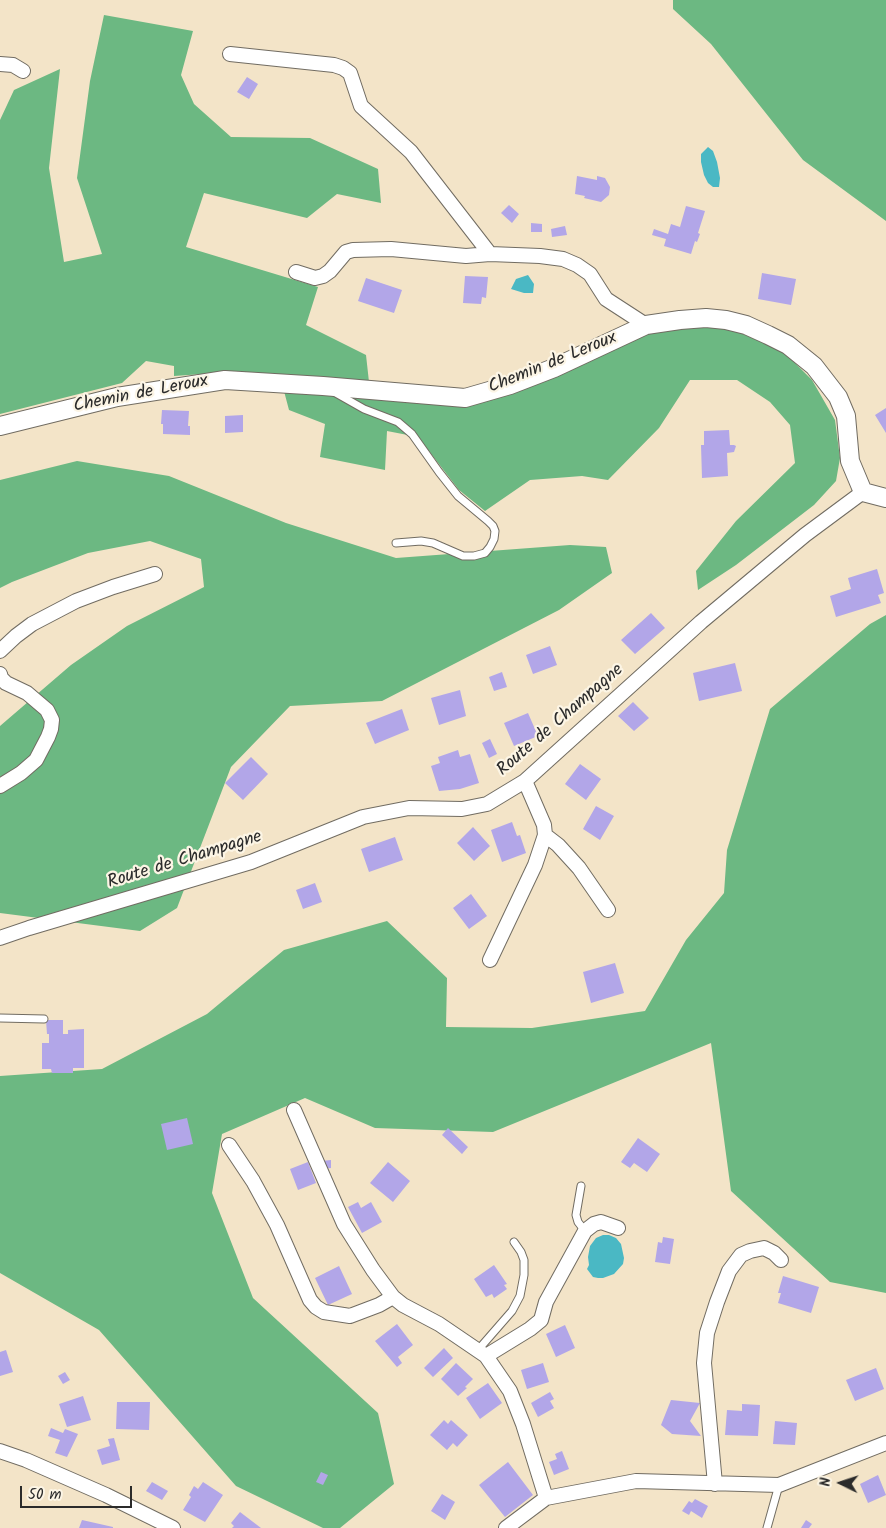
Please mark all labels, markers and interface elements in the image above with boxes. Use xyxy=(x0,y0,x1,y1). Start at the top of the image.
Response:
street label: Chemin de Leroux xyxy=(486,328,620,400)
street label: Chemin de Leroux xyxy=(72,371,210,419)
street label: Route de Champagne xyxy=(493,660,629,782)
street label: Route de Champagne xyxy=(105,827,265,895)
north arrow xyxy=(816,1458,866,1508)
scale bar xyxy=(22,1476,135,1508)
text: N xyxy=(815,1477,837,1487)
text: 50 m xyxy=(28,1483,62,1507)

